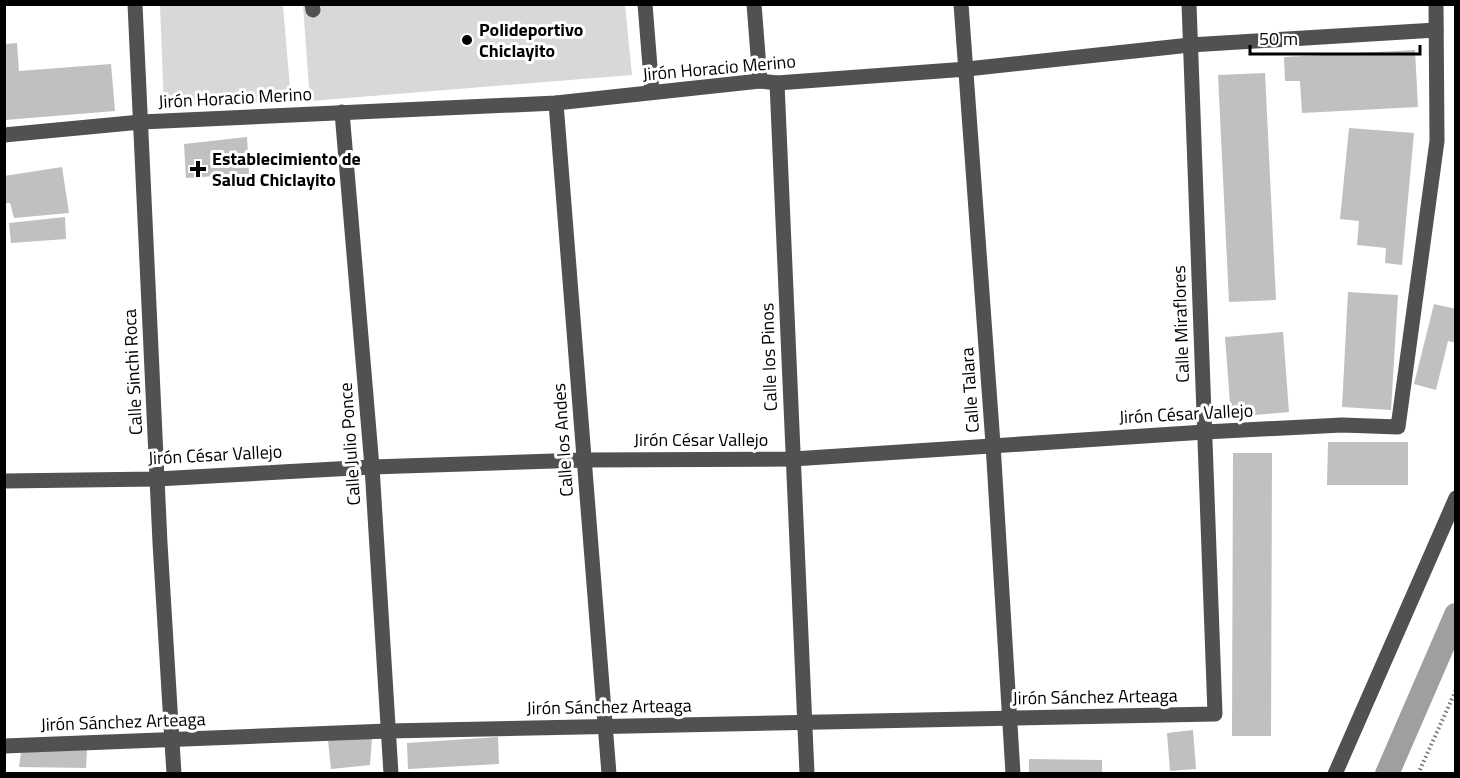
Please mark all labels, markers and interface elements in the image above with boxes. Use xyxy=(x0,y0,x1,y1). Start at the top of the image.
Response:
place label: Polideportivo Chiclayito xyxy=(479,16,583,64)
scale bar xyxy=(1250,18,1420,56)
text: 50 m xyxy=(1259,25,1298,52)
marker: Polideportivo Chiclayito xyxy=(460,33,474,47)
street label: Jirón Horacio Merino xyxy=(641,47,797,88)
street label: Jirón Horacio Merino xyxy=(157,80,313,115)
place label: Establecimiento de Salud Chiclayito xyxy=(212,145,361,193)
marker: Establecimiento de Salud Chiclayito xyxy=(189,160,207,178)
street label: Calle Miraflores xyxy=(1165,265,1196,383)
street label: Calle los Pinos xyxy=(753,302,784,412)
street label: Calle Sinchi Roca xyxy=(116,308,149,436)
street label: Calle Talara xyxy=(953,346,986,434)
street label: Calle Julio Ponce xyxy=(332,382,367,506)
street label: Calle los Andes xyxy=(545,382,580,498)
street label: Jirón César Vallejo xyxy=(1118,397,1254,431)
street label: Jirón César Vallejo xyxy=(634,426,768,453)
street label: Jirón César Vallejo xyxy=(147,438,283,472)
street label: Jirón Sánchez Arteaga xyxy=(1012,682,1178,711)
street label: Jirón Sánchez Arteaga xyxy=(526,692,692,721)
street label: Jirón Sánchez Arteaga xyxy=(40,705,206,738)

